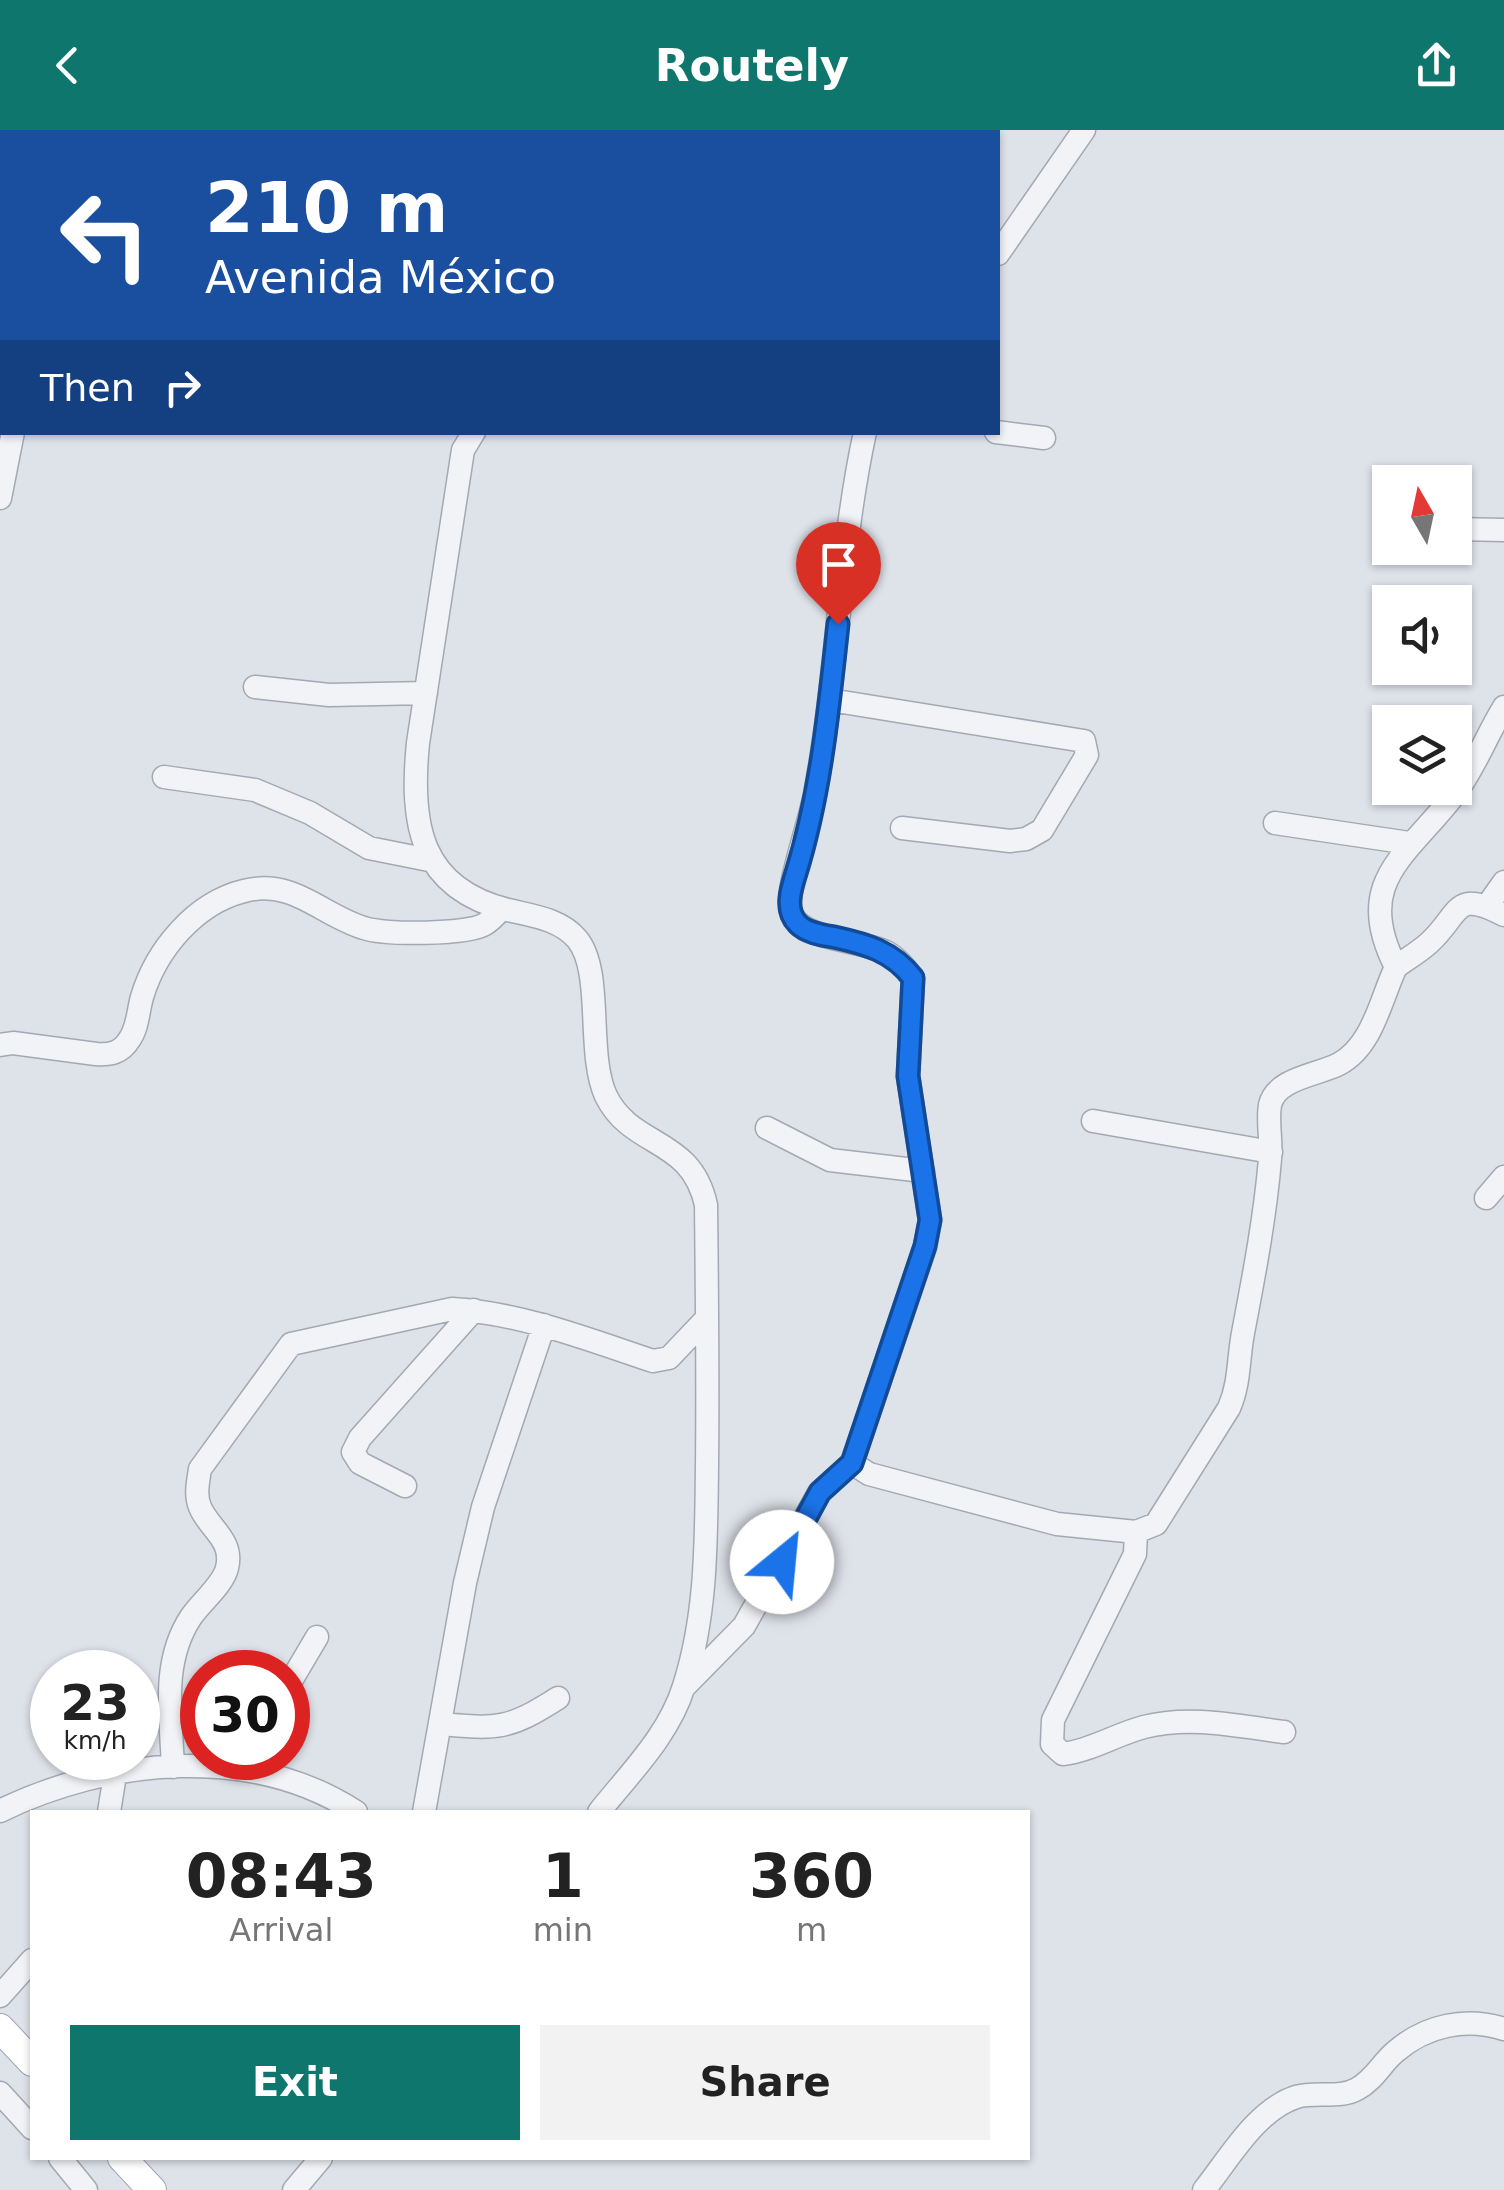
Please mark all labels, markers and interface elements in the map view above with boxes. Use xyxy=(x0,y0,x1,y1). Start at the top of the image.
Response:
icon: back xyxy=(40,38,95,93)
icon: share xyxy=(1409,38,1464,93)
text: Routely xyxy=(655,39,849,92)
text: 210 m xyxy=(205,167,448,249)
icon: left xyxy=(40,170,170,300)
text: Avenida México xyxy=(205,251,556,304)
icon: right xyxy=(155,360,210,415)
text: Then xyxy=(40,366,135,410)
north arrow xyxy=(1372,465,1472,565)
map controls xyxy=(1372,465,1472,805)
pin xyxy=(796,522,881,625)
icon: arrive xyxy=(811,537,866,592)
button: sound xyxy=(1372,585,1472,685)
button: layers xyxy=(1372,705,1472,805)
position arrow xyxy=(730,1510,834,1614)
speed limit sign: 30 xyxy=(180,1650,310,1780)
text: 23 xyxy=(60,1674,130,1732)
text: km/h xyxy=(63,1726,127,1755)
text: 08:43 xyxy=(186,1841,377,1911)
text: 1 xyxy=(542,1841,584,1911)
text: 360 xyxy=(749,1841,874,1911)
text: Arrival xyxy=(229,1911,333,1949)
text: min xyxy=(533,1911,593,1949)
text: m xyxy=(796,1911,827,1949)
button: Exit xyxy=(70,2025,520,2140)
button: Share xyxy=(540,2025,990,2140)

